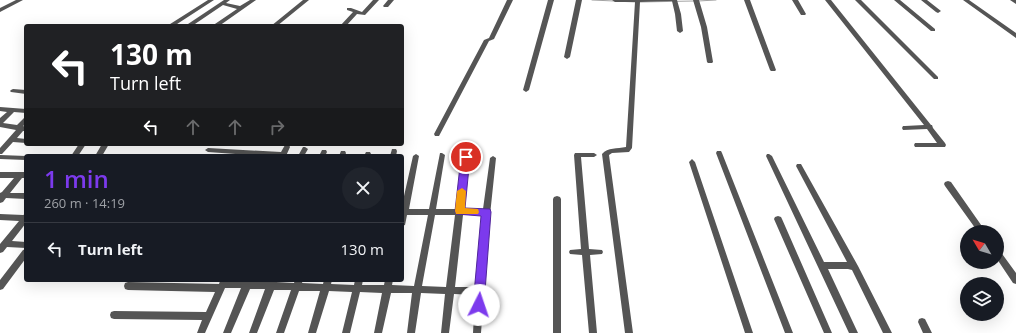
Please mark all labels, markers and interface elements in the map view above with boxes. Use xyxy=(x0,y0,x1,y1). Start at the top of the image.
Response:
text: 130 m xyxy=(110,35,193,73)
icon: left xyxy=(44,40,96,92)
text: Turn left xyxy=(110,71,181,95)
icon: left xyxy=(140,116,162,138)
icon: ahead xyxy=(182,116,204,138)
icon: ahead xyxy=(224,116,246,138)
icon: right xyxy=(266,116,288,138)
pin xyxy=(449,140,483,174)
icon: arrive xyxy=(455,146,477,168)
text: 1 min xyxy=(44,162,109,195)
button: close xyxy=(342,167,384,209)
text: 260 m · 14:19 xyxy=(44,194,125,212)
north arrow xyxy=(960,225,1004,269)
map controls xyxy=(960,225,1004,321)
icon: left xyxy=(44,238,66,260)
text: Turn left xyxy=(78,239,143,259)
text: 130 m xyxy=(340,239,384,259)
button: layers xyxy=(960,277,1004,321)
position arrow xyxy=(458,284,500,326)

